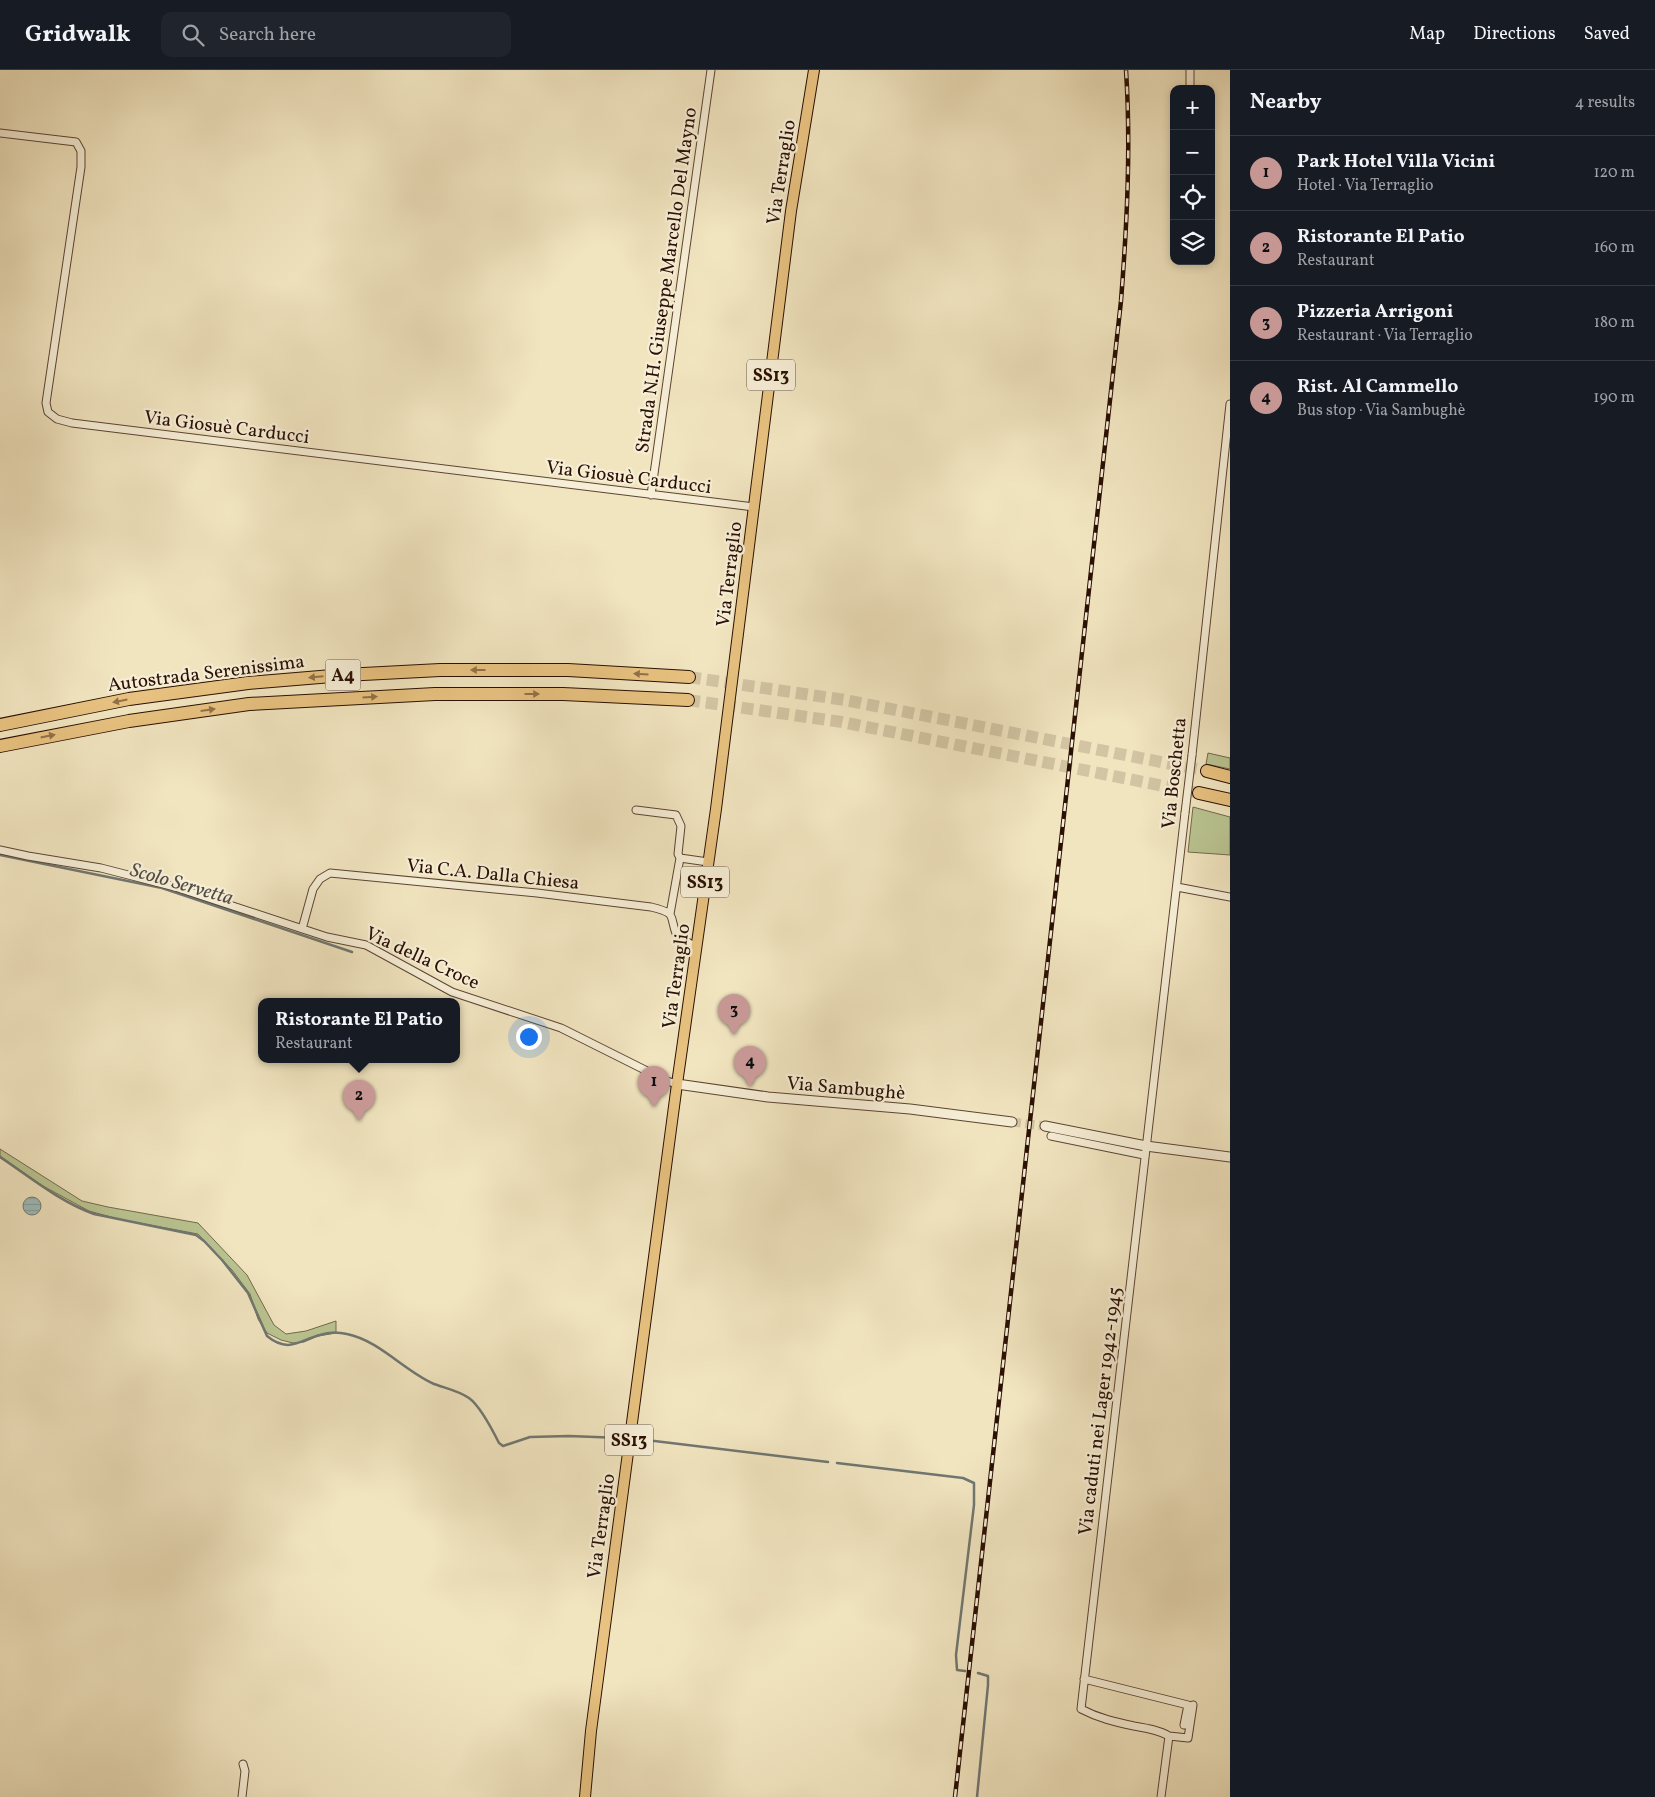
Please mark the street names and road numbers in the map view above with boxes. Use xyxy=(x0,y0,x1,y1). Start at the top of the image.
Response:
street label: Strada N.H. Giuseppe Marcello Del Mayno xyxy=(630,106,704,455)
street label: Via Terraglio xyxy=(761,118,803,227)
road number: SS13 xyxy=(747,360,795,390)
street label: Via Giosuè Carducci xyxy=(143,405,311,451)
street label: Via Giosuè Carducci xyxy=(545,455,713,501)
street label: Via Terraglio xyxy=(711,520,749,628)
street label: Autostrada Serenissima xyxy=(106,649,306,699)
road number: A4 xyxy=(326,660,360,690)
street label: Via Boschetta xyxy=(1156,716,1194,830)
street label: Via C.A. Dalla Chiesa xyxy=(405,853,580,897)
road number: SS13 xyxy=(681,866,729,898)
street label: Via della Croce xyxy=(361,921,484,997)
street label: Via Terraglio xyxy=(657,922,697,1031)
street label: Via Sambughè xyxy=(785,1071,906,1107)
street label: Via caduti nei Lager 1942-1945 xyxy=(1073,1286,1129,1537)
road number: SS13 xyxy=(605,1424,653,1456)
street label: Via Terraglio xyxy=(582,1472,622,1581)

